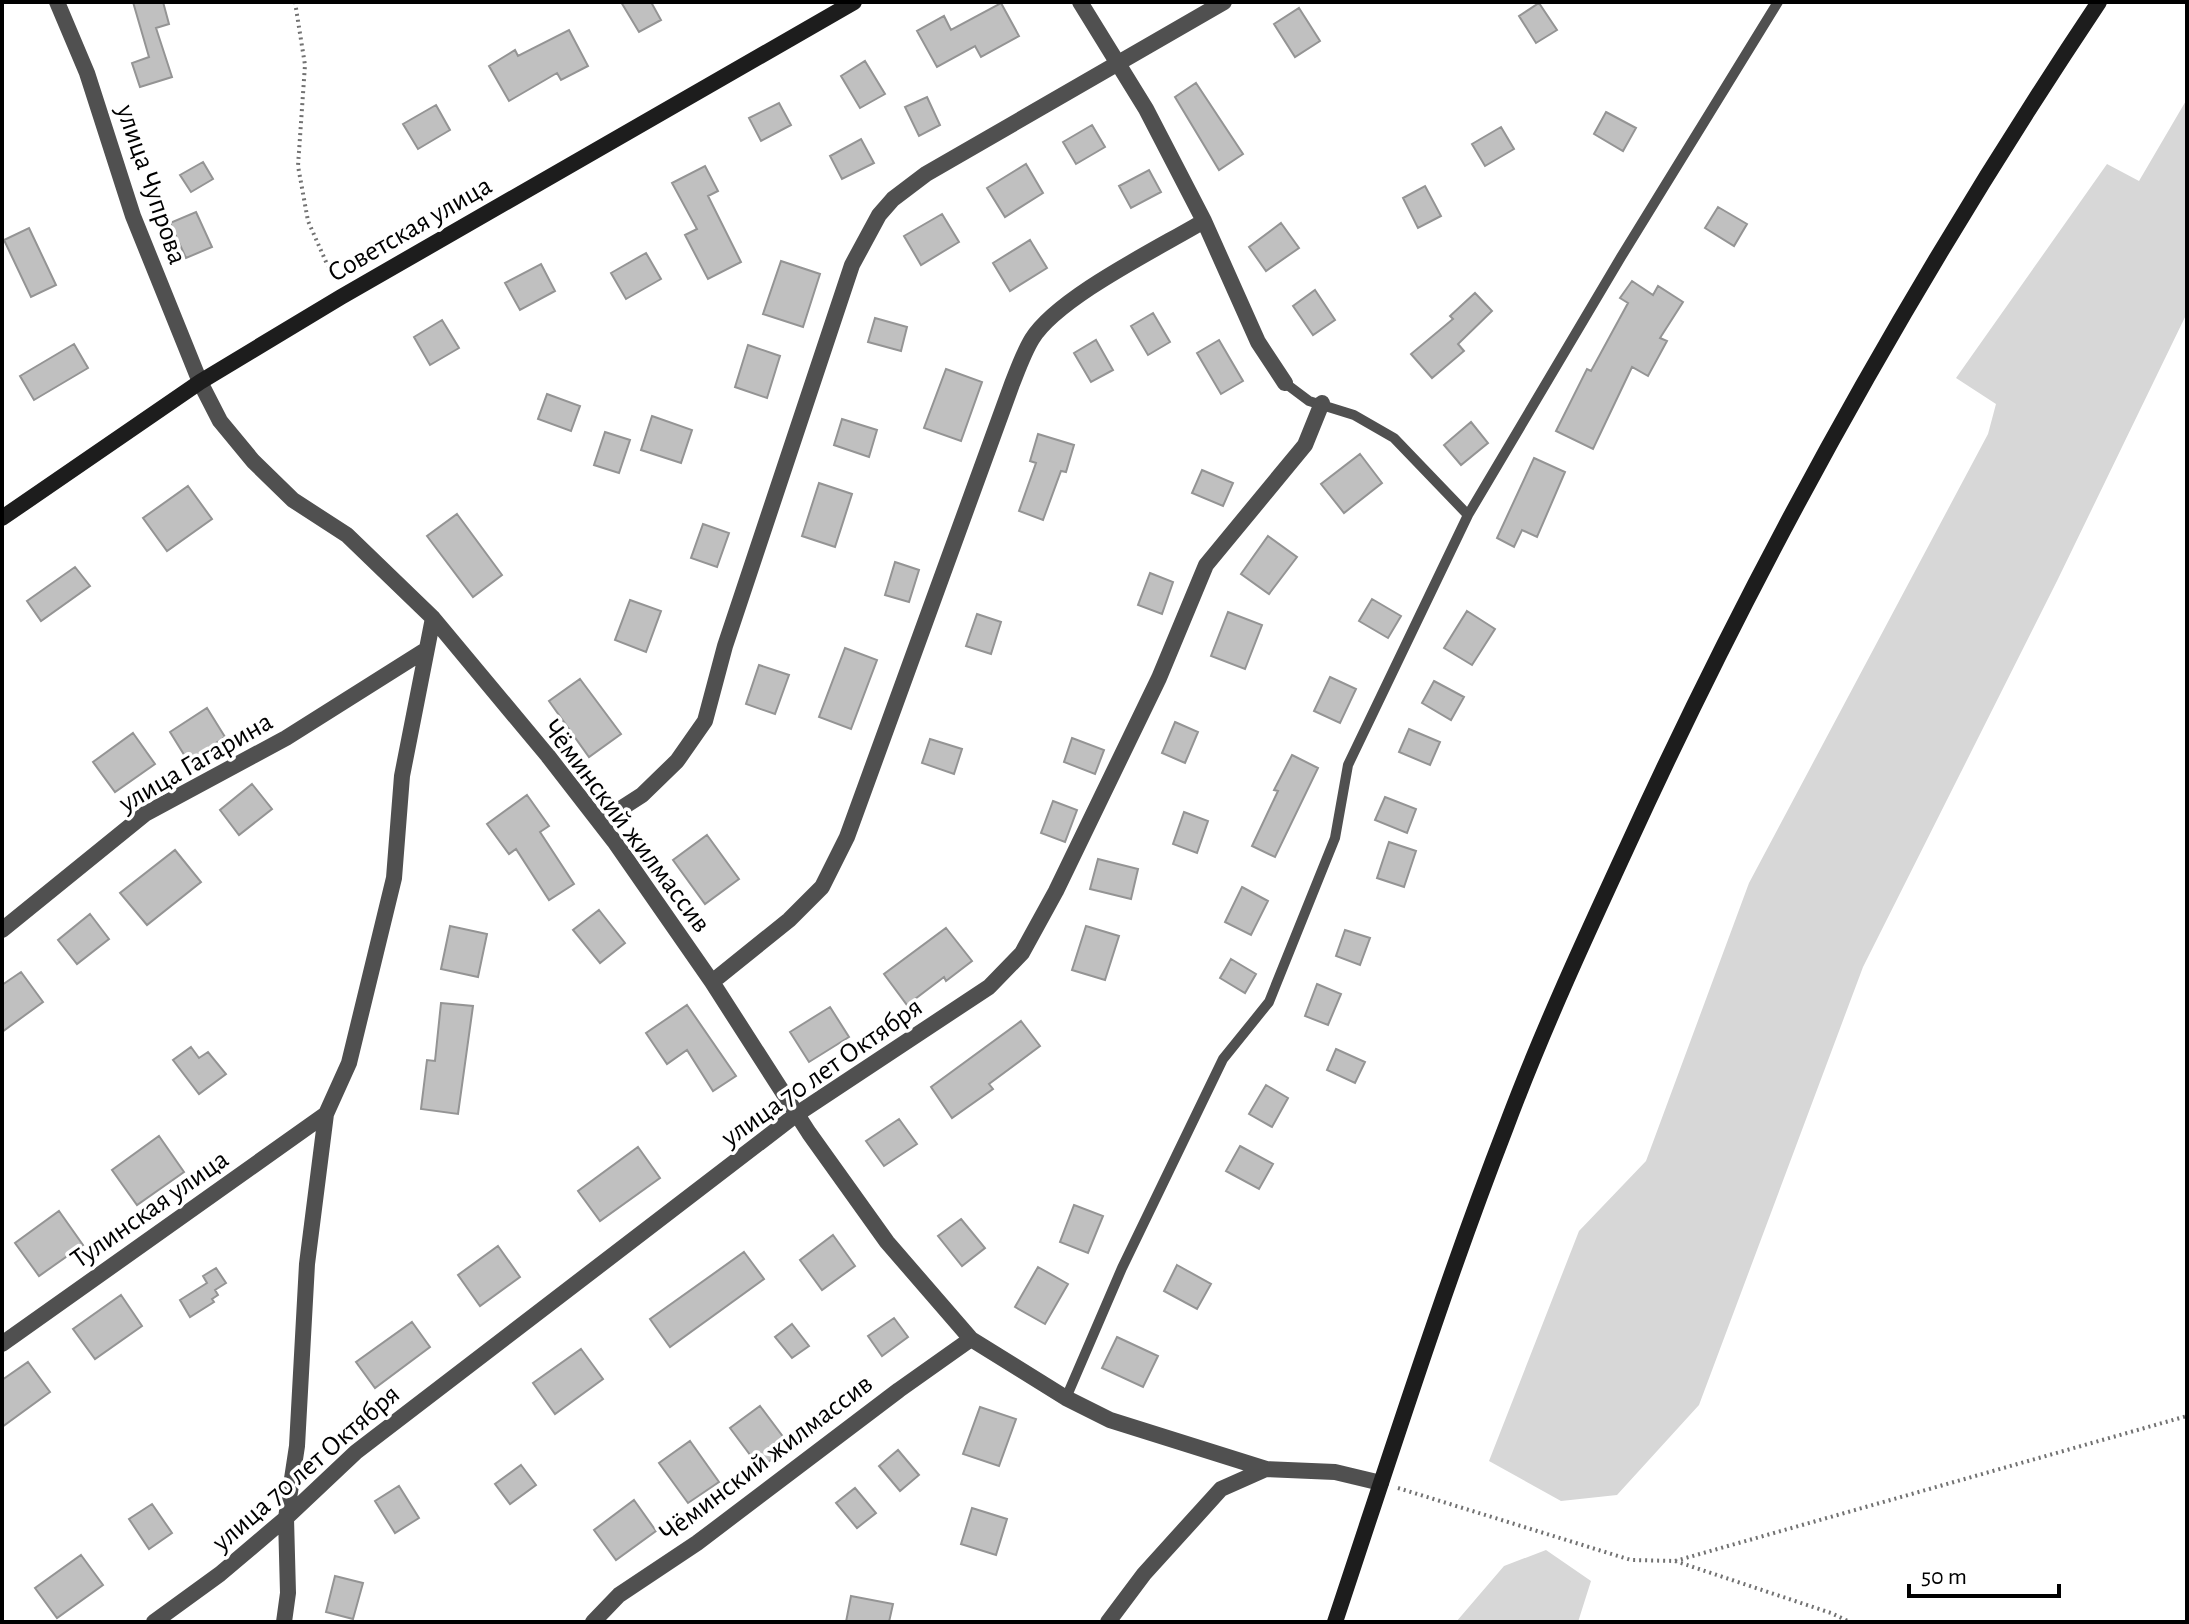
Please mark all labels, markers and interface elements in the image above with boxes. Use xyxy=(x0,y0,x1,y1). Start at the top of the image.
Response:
street label: улица Чупрова xyxy=(110,100,192,268)
street label: Советская улица xyxy=(323,171,497,288)
street label: улица Гагарина xyxy=(114,707,278,818)
street label: Чёминский жилмассив xyxy=(537,714,715,938)
street label: улица 70 лет Октября xyxy=(716,993,928,1153)
street label: Тулинская улица xyxy=(66,1145,234,1274)
street label: Чёминский жилмассив xyxy=(654,1370,878,1548)
street label: улица 70 лет Октября xyxy=(207,1380,405,1558)
scale bar xyxy=(1909,1548,2059,1598)
text: 50 m xyxy=(1921,1565,1967,1589)

